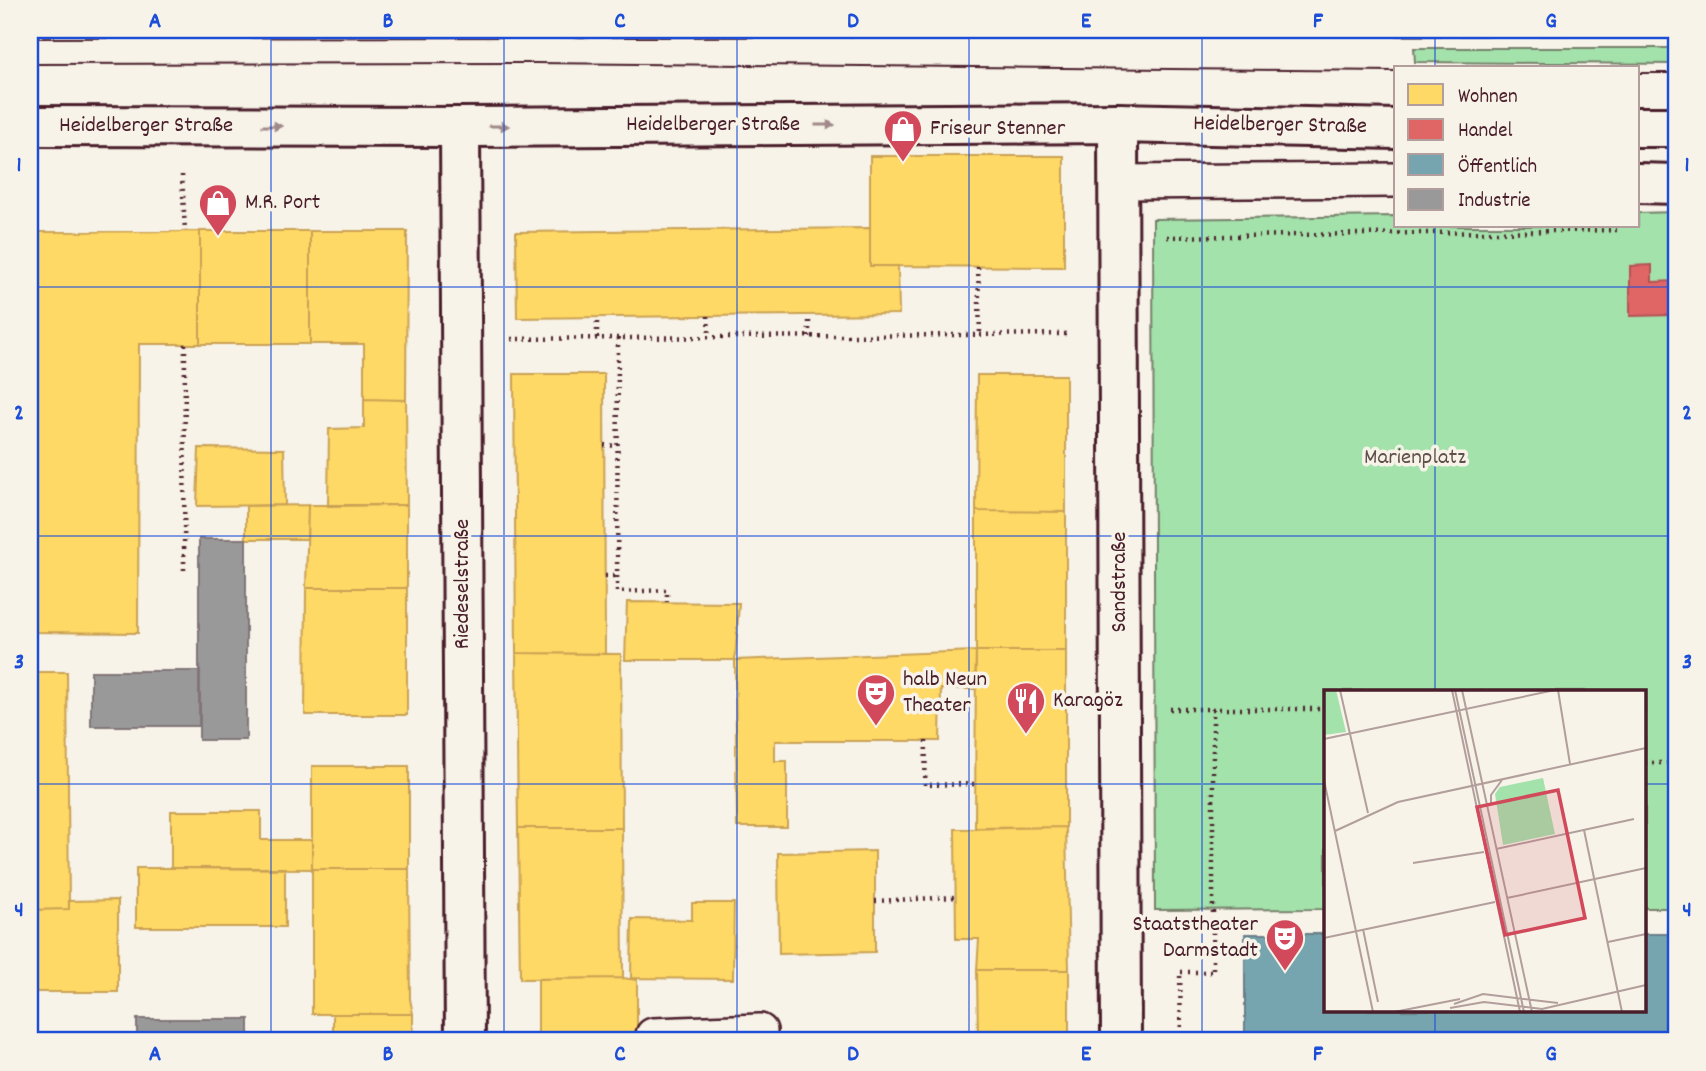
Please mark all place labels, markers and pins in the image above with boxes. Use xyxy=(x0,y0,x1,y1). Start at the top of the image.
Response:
shop icon: Friseur Stenner xyxy=(882,108,924,163)
place label: Friseur Stenner xyxy=(930,113,1066,146)
shop icon: M.R. Port xyxy=(197,182,239,237)
place label: M.R. Port xyxy=(245,187,320,220)
place label: halb Neun Theater xyxy=(903,664,987,723)
theatre icon: halb Neun Theater xyxy=(855,672,897,727)
restaurant icon: Karagöz xyxy=(1005,680,1047,735)
place label: Karagöz xyxy=(1053,685,1123,718)
place label: Staatstheater Darmstadt xyxy=(1133,909,1258,968)
theatre icon: Staatstheater Darmstadt xyxy=(1264,917,1306,972)

